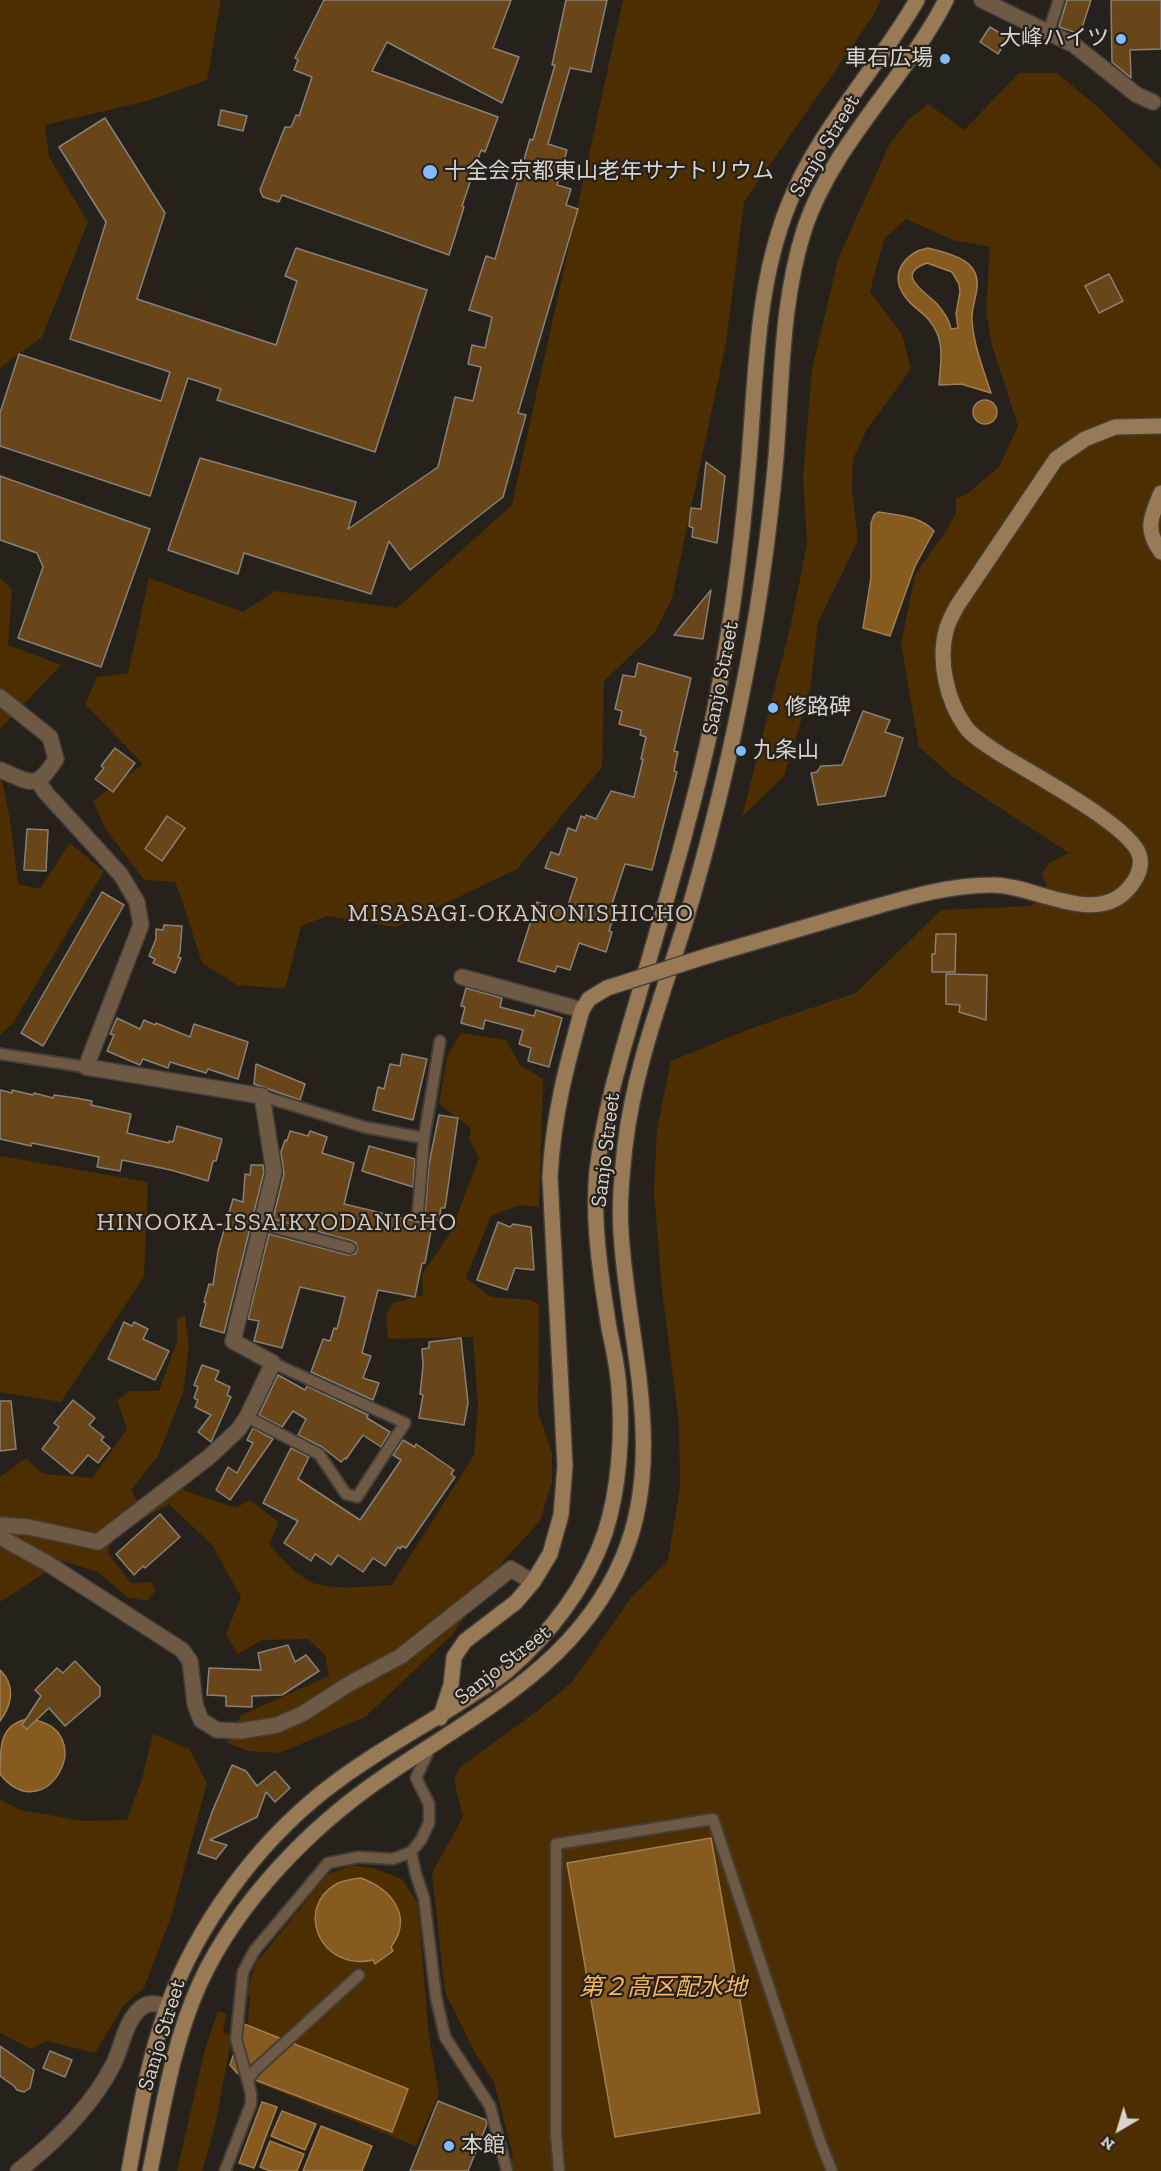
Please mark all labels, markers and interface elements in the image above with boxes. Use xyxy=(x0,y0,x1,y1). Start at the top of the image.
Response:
place label: 大峰ハイツ xyxy=(999,26,1109,52)
marker: 大峰ハイツ xyxy=(1114,32,1128,46)
place label: 車石広場 xyxy=(845,46,933,72)
marker: 車石広場 xyxy=(938,52,952,66)
street label: Sanjo Street xyxy=(784,90,866,202)
place label: 十全会京都東山老年サナトリウム xyxy=(444,159,774,185)
marker: 十全会京都東山老年サナトリウム xyxy=(421,163,439,181)
street label: Sanjo Street xyxy=(697,619,745,737)
place label: 修路碑 xyxy=(785,695,851,721)
marker: 修路碑 xyxy=(766,701,780,715)
place label: 九条山 xyxy=(753,738,819,764)
marker: 九条山 xyxy=(734,744,748,758)
district label: MISASAGI-OKANONISHICHO xyxy=(348,900,694,928)
street label: Sanjo Street xyxy=(586,1091,626,1209)
district label: HINOOKA-ISSAIKYODANICHO xyxy=(97,1209,457,1237)
street label: Sanjo Street xyxy=(450,1619,556,1711)
water label: 第２高区配水地 xyxy=(579,1974,747,2002)
street label: Sanjo Street xyxy=(133,1976,191,2094)
north arrow xyxy=(1089,2099,1149,2159)
text: N xyxy=(1097,2132,1118,2155)
place label: 本館 xyxy=(461,2133,505,2159)
marker: 本館 xyxy=(442,2139,456,2153)

